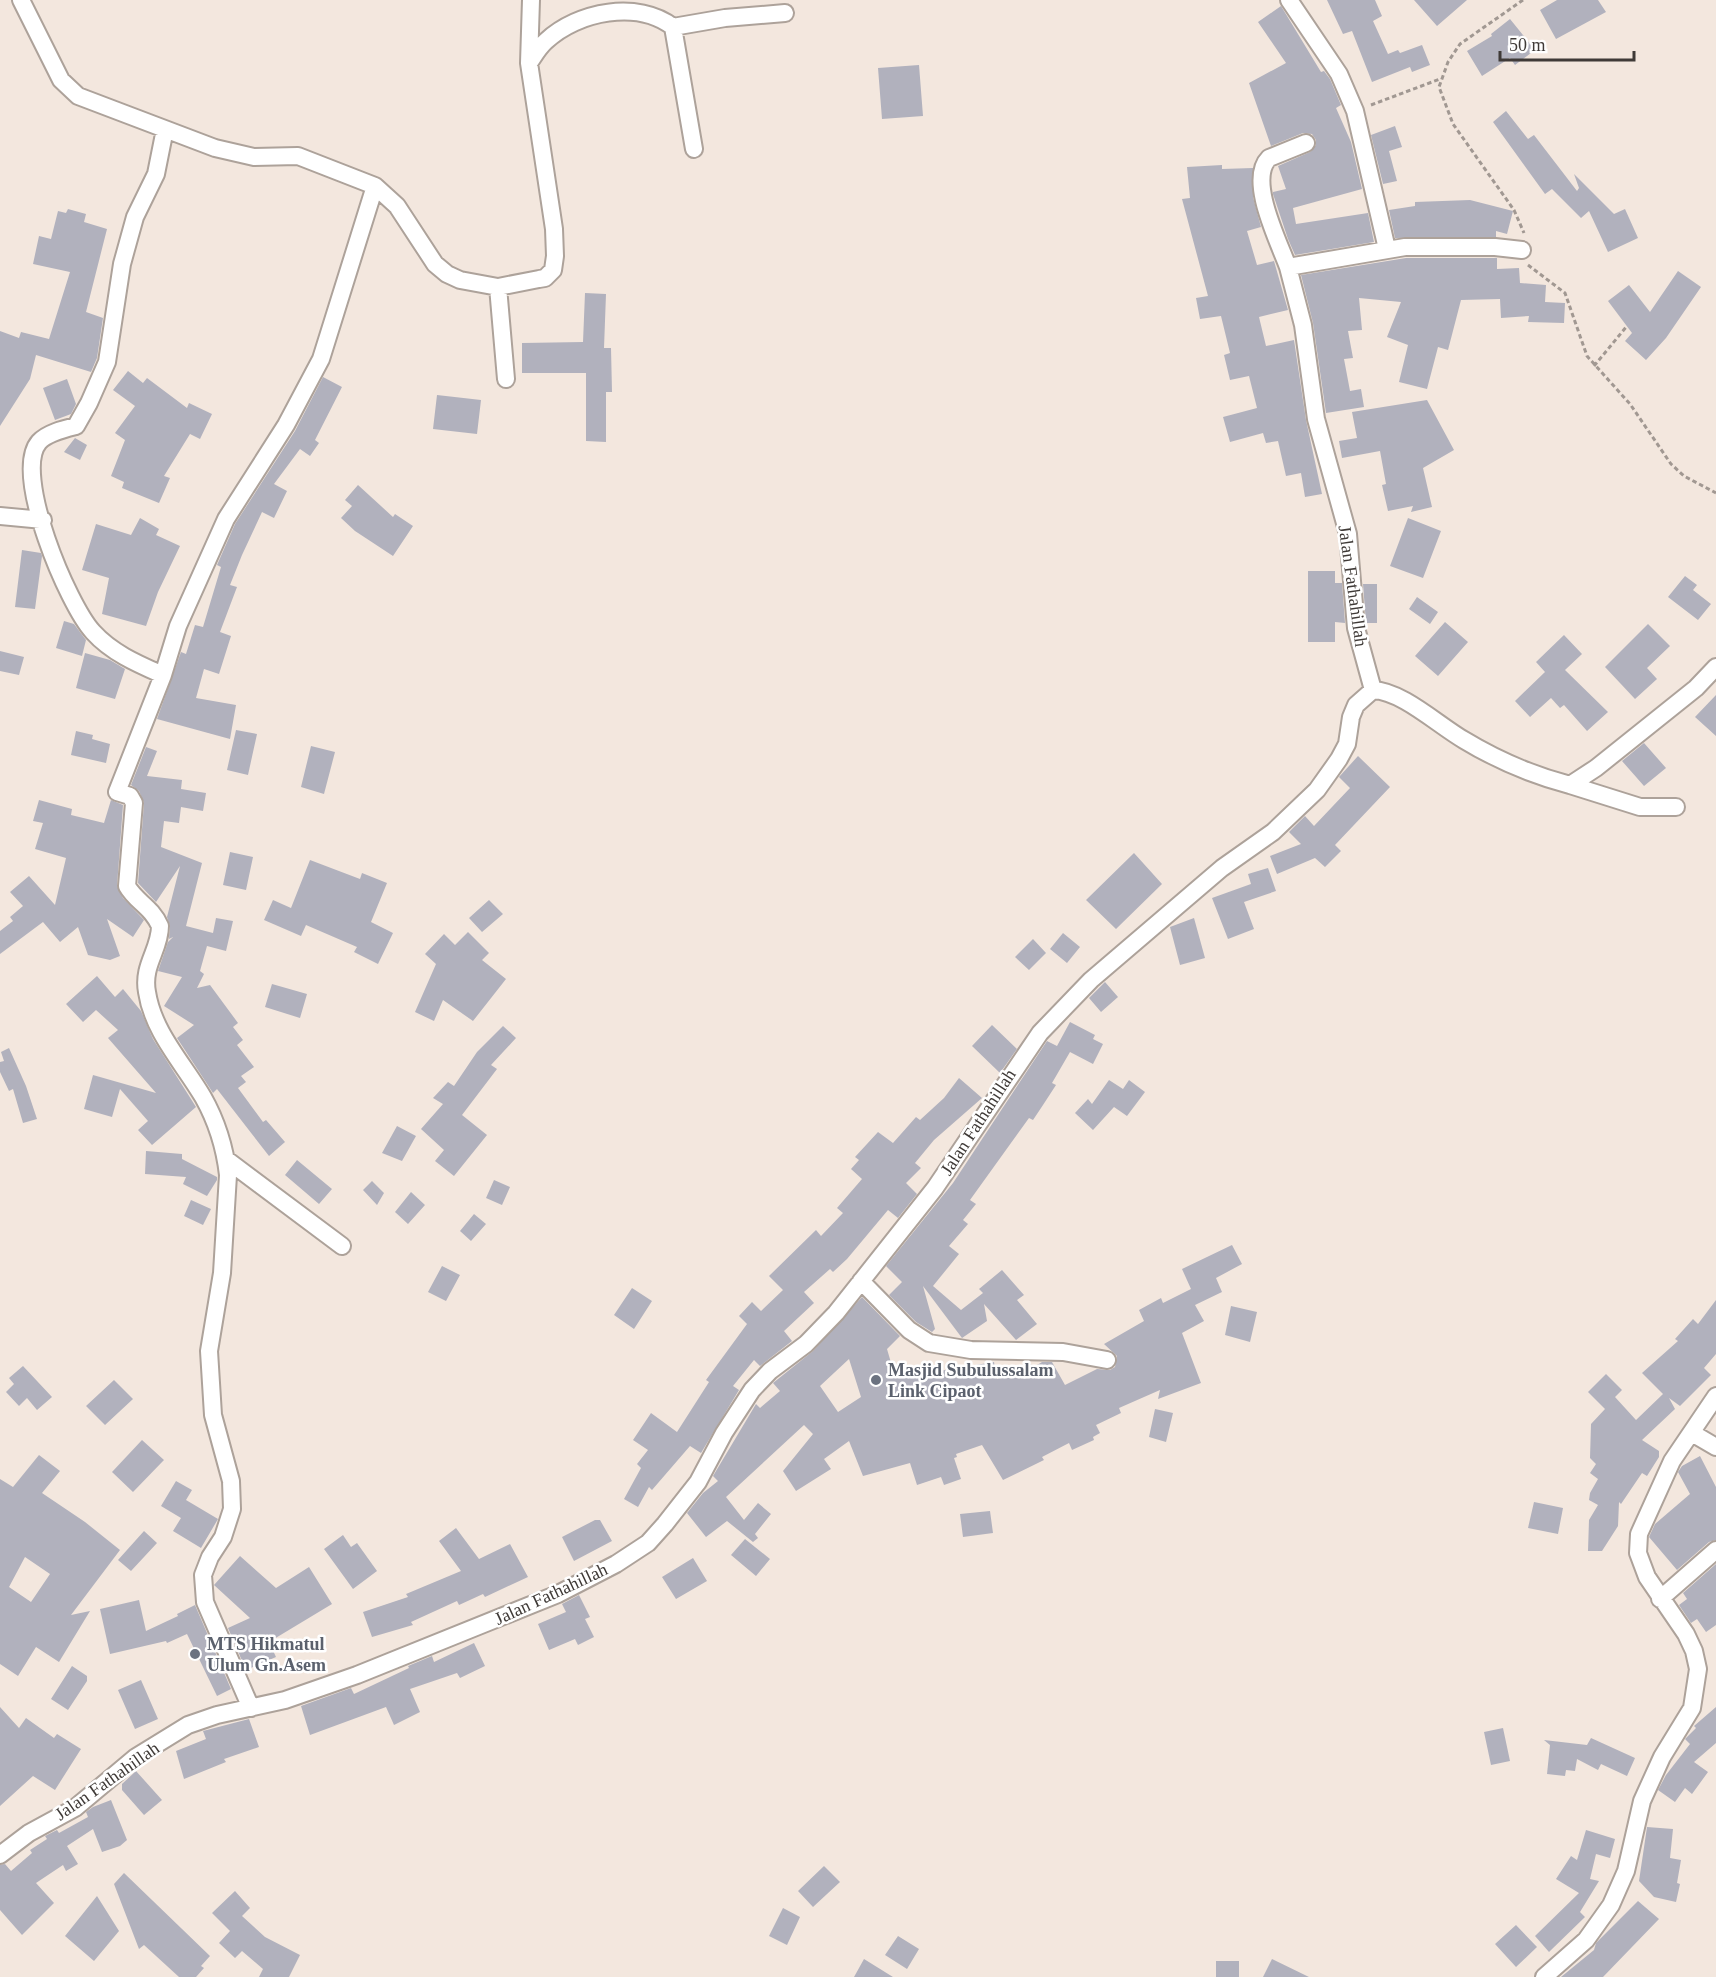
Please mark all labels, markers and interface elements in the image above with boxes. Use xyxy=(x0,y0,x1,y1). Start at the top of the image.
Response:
scale bar xyxy=(1500,24,1634,62)
text: 50 m xyxy=(1509,35,1546,55)
street label: Jalan Fathahillah xyxy=(1335,524,1371,648)
street label: Jalan Fathahillah xyxy=(936,1065,1020,1179)
place label: Masjid Subulussalam Link Cipaot xyxy=(888,1360,1054,1401)
marker: Masjid Subulussalam Link Cipaot xyxy=(869,1373,883,1387)
street label: Jalan Fathahillah xyxy=(491,1559,611,1629)
place label: MTS Hikmatul Ulum Gn.Asem xyxy=(207,1634,326,1675)
marker: MTS Hikmatul Ulum Gn.Asem xyxy=(188,1647,202,1661)
street label: Jalan Fathahillah xyxy=(51,1738,163,1824)

